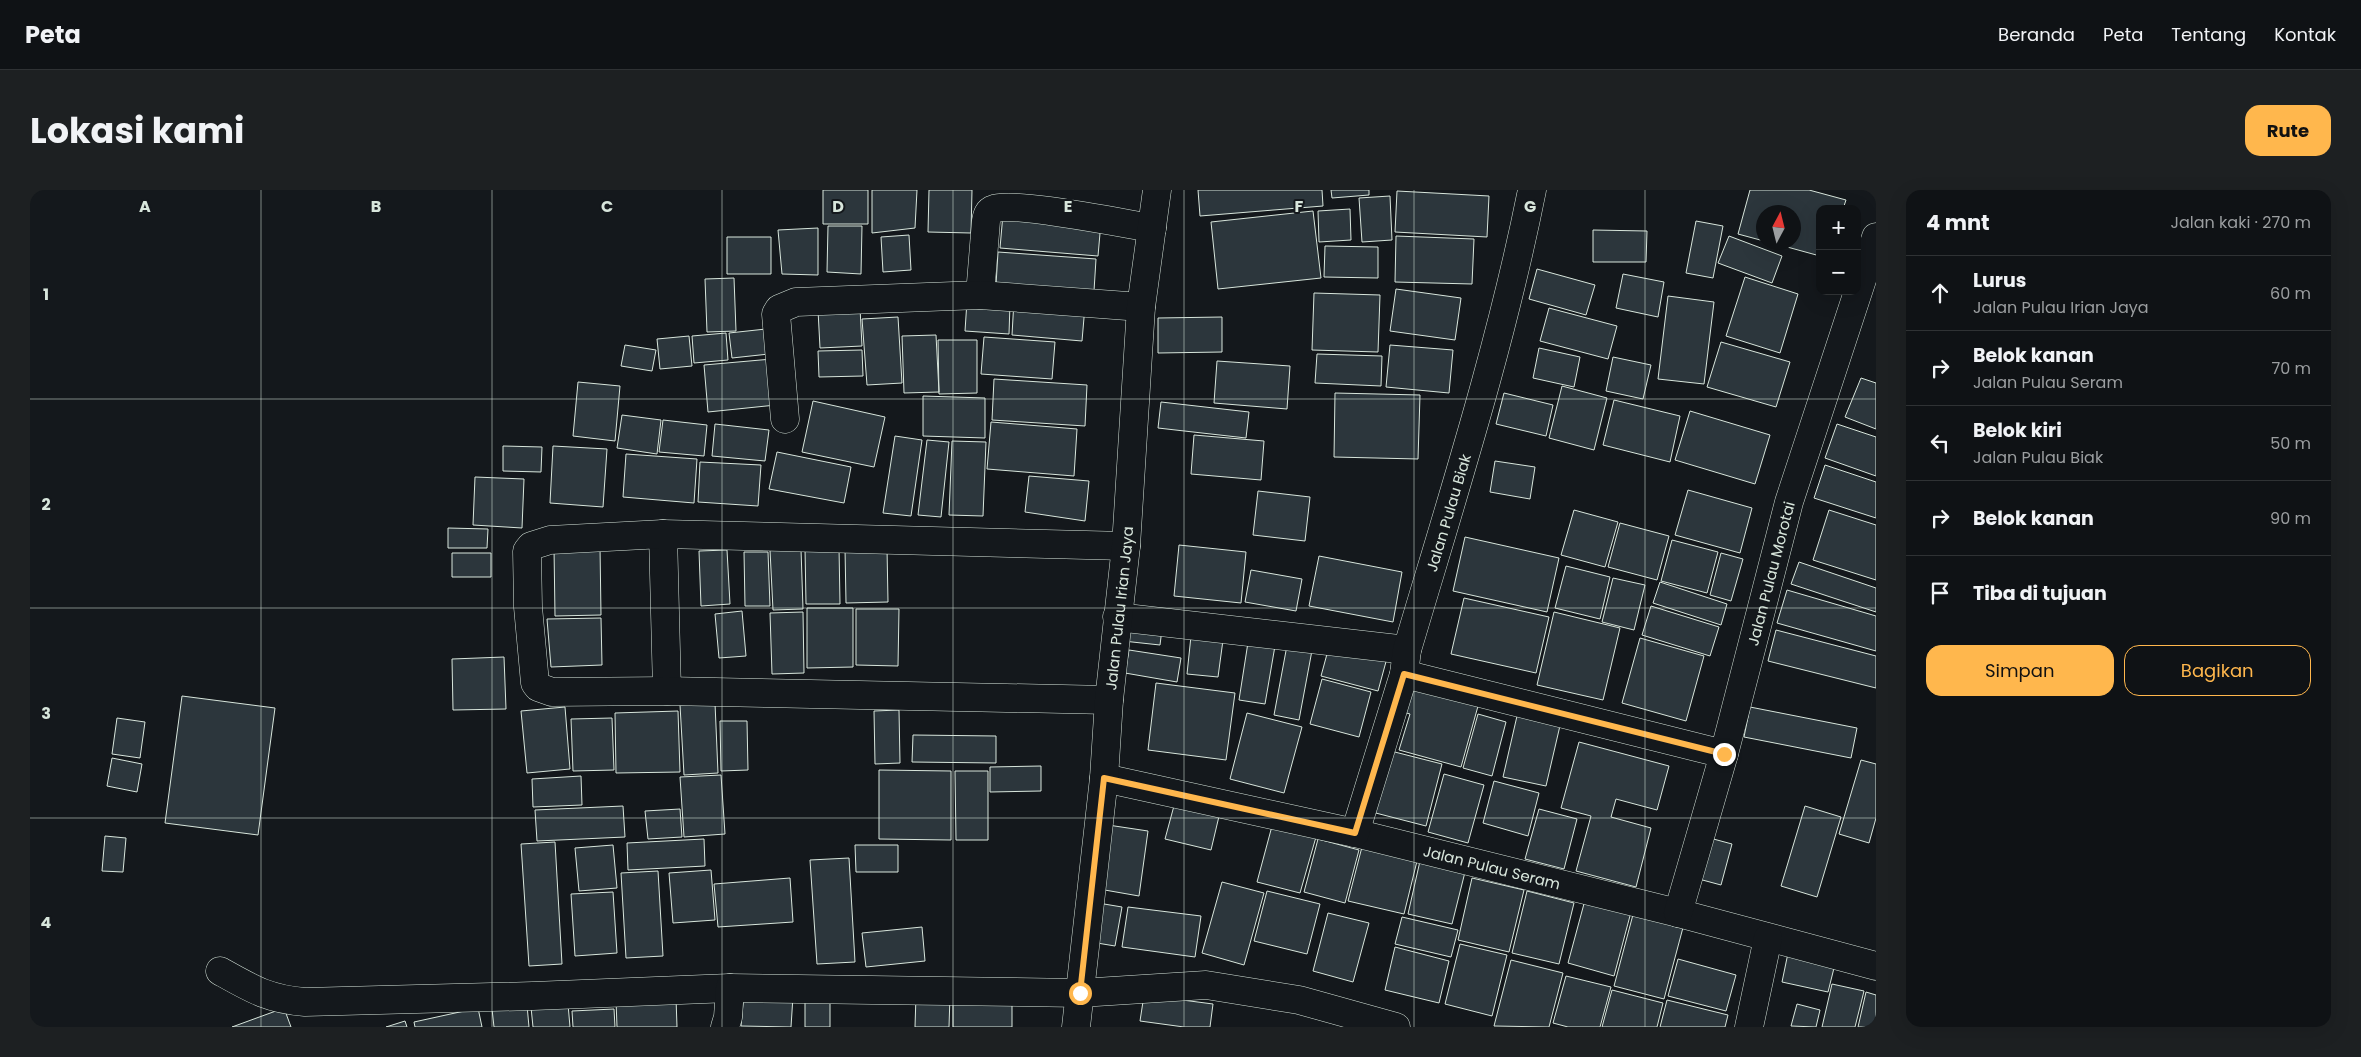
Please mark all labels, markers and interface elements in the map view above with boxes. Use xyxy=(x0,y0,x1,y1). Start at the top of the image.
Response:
text: Peta xyxy=(25,18,81,51)
text: Beranda xyxy=(1998,22,2075,47)
text: Peta xyxy=(2103,22,2143,47)
text: Tentang xyxy=(2171,22,2246,47)
text: Kontak xyxy=(2274,22,2336,47)
button: Rute xyxy=(2245,105,2331,156)
text: Lokasi kami xyxy=(30,106,244,155)
text: A xyxy=(139,195,151,218)
text: B xyxy=(371,195,381,218)
text: C xyxy=(601,195,613,218)
text: D xyxy=(832,195,844,218)
text: E xyxy=(1064,195,1072,218)
text: F xyxy=(1295,195,1304,218)
text: G xyxy=(1524,195,1536,218)
north arrow xyxy=(1756,205,1801,250)
map controls xyxy=(1816,205,1861,295)
button: + xyxy=(1816,205,1861,250)
text: 4 mnt xyxy=(1926,208,1990,237)
text: Jalan kaki · 270 m xyxy=(2171,211,2311,234)
button: − xyxy=(1816,250,1861,295)
text: Lurus xyxy=(1973,267,2026,294)
icon: ahead xyxy=(1926,279,1954,307)
text: 60 m xyxy=(2270,282,2311,305)
text: 1 xyxy=(43,283,49,306)
text: Jalan Pulau Irian Jaya xyxy=(1973,296,2149,319)
text: Belok kanan xyxy=(1973,342,2094,369)
icon: right xyxy=(1926,354,1954,382)
text: 70 m xyxy=(2271,357,2311,380)
text: Jalan Pulau Seram xyxy=(1973,371,2123,394)
text: Belok kiri xyxy=(1973,417,2062,444)
icon: left xyxy=(1926,429,1954,457)
text: 50 m xyxy=(2270,432,2311,455)
text: Jalan Pulau Biak xyxy=(1973,446,2103,469)
street label: Jalan Pulau Biak xyxy=(1421,451,1476,574)
text: 2 xyxy=(41,493,51,516)
street label: Jalan Pulau Morotai xyxy=(1742,499,1799,648)
icon: right xyxy=(1926,504,1954,532)
text: Belok kanan xyxy=(1973,505,2094,532)
text: 90 m xyxy=(2270,507,2311,530)
street label: Jalan Pulau Irian Jaya xyxy=(1100,526,1138,691)
icon: arrive xyxy=(1926,579,1954,607)
text: Tiba di tujuan xyxy=(1973,580,2107,607)
button: Simpan xyxy=(1926,645,2114,696)
button: Bagikan xyxy=(2124,645,2311,696)
text: 3 xyxy=(41,702,51,725)
route end xyxy=(1713,743,1736,766)
street label: Jalan Pulau Seram xyxy=(1421,840,1563,894)
text: 4 xyxy=(41,911,52,934)
route start xyxy=(1069,982,1092,1005)

